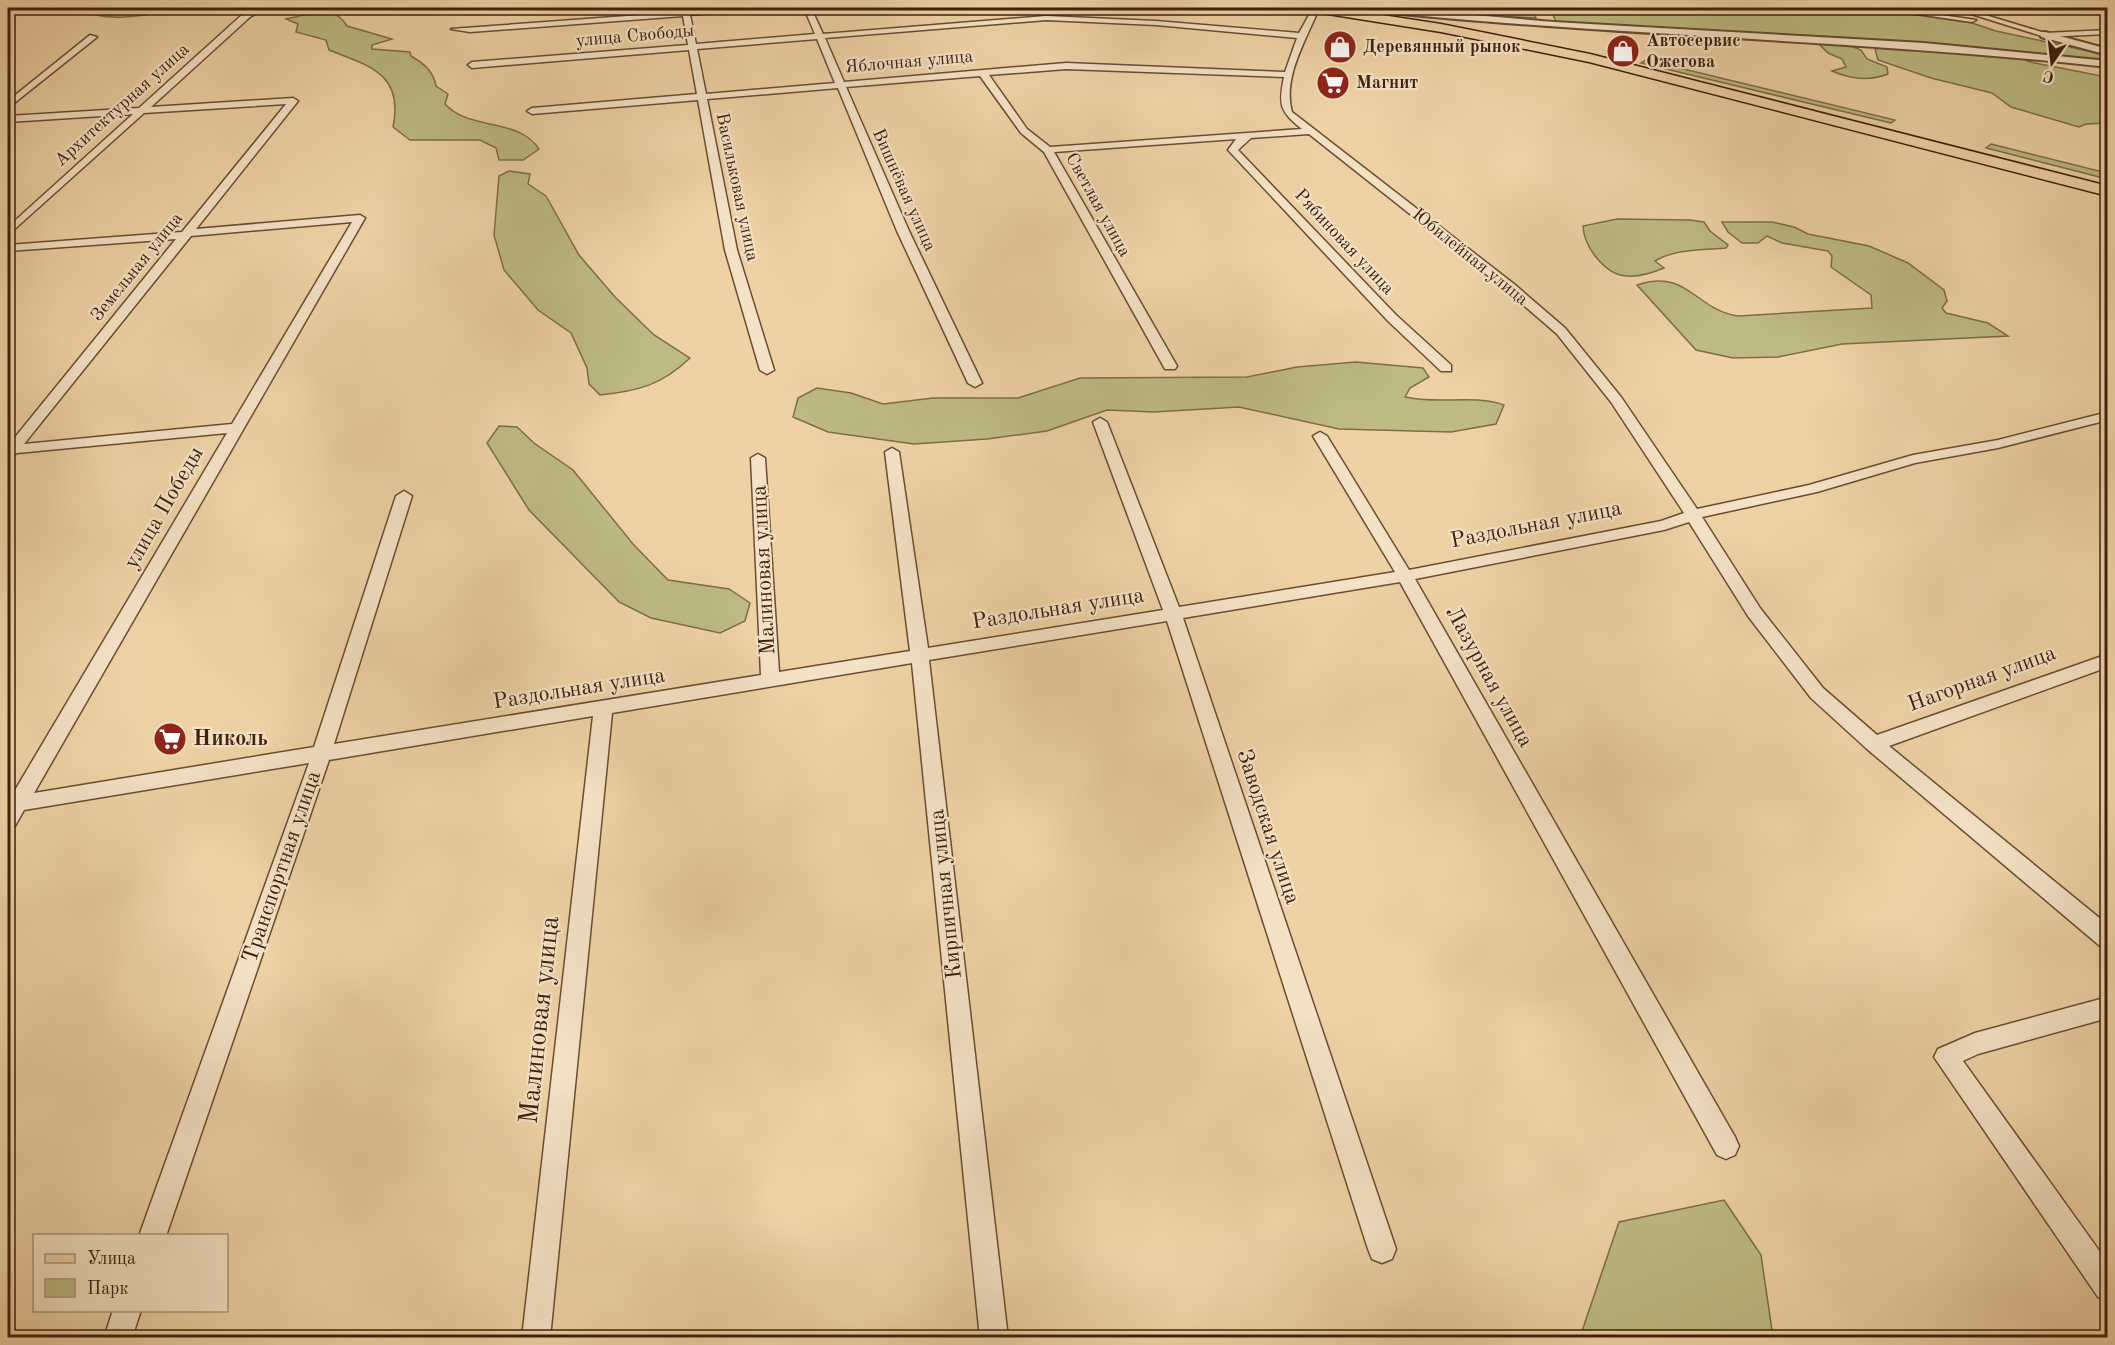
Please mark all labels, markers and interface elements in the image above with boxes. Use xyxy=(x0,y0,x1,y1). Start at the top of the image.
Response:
street label: улица Свободы xyxy=(575,22,695,50)
shop icon: Деревянный рынок xyxy=(1322,29,1358,65)
place label: Автосервис Ожегова xyxy=(1646,32,1741,71)
shop icon: Автосервис Ожегова xyxy=(1605,33,1641,69)
north arrow xyxy=(2022,33,2082,93)
place label: Деревянный рынок xyxy=(1363,38,1521,56)
street label: Архитектурная улица xyxy=(51,40,193,170)
street label: Яблочная улица xyxy=(844,47,974,77)
supermarket icon: Магнит xyxy=(1315,65,1351,101)
text: С xyxy=(2042,67,2056,85)
place label: Магнит xyxy=(1356,74,1419,92)
street label: Васильковая улица xyxy=(712,111,762,263)
street label: Вишнёвая улица xyxy=(869,126,939,254)
street label: Светлая улица xyxy=(1062,150,1134,260)
street label: Рябиновая улица xyxy=(1291,186,1397,298)
street label: Юбилейная улица xyxy=(1409,205,1531,309)
street label: Земельная улица xyxy=(88,209,186,325)
street label: улица Победы xyxy=(120,443,208,573)
street label: Малиновая улица xyxy=(749,484,779,656)
street label: Раздольная улица xyxy=(1448,498,1624,552)
street label: Раздольная улица xyxy=(970,585,1146,633)
street label: Лазурная улица xyxy=(1441,603,1537,751)
street label: Нагорная улица xyxy=(1905,642,2059,716)
street label: Раздольная улица xyxy=(491,665,667,713)
supermarket icon: Николь xyxy=(152,721,188,757)
place label: Николь xyxy=(193,728,268,750)
street label: Заводская улица xyxy=(1233,747,1303,907)
street label: Транспортная улица xyxy=(239,768,325,966)
street label: Кирпичная улица xyxy=(926,808,966,980)
street label: Малиновая улица xyxy=(516,915,564,1125)
legend xyxy=(33,1234,228,1312)
text: Улица xyxy=(87,1250,136,1268)
text: Парк xyxy=(87,1280,128,1298)

